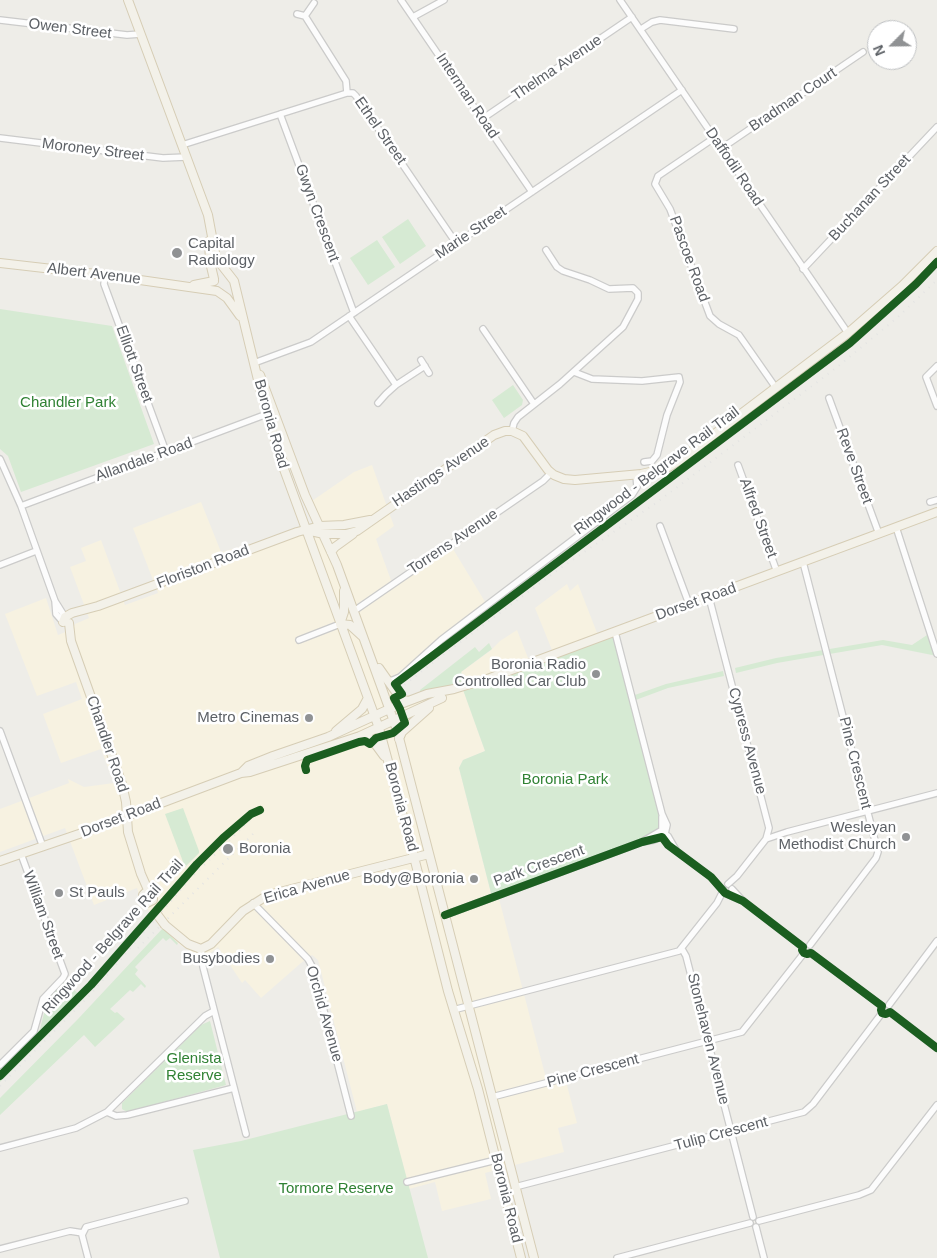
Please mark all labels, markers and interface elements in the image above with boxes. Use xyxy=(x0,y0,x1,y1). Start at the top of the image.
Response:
street label: Owen Street xyxy=(28,15,112,43)
north arrow xyxy=(867,20,917,70)
street label: Thelma Avenue xyxy=(509,31,605,105)
text: N xyxy=(870,43,888,58)
street label: Interman Road xyxy=(432,50,502,142)
street label: Bradman Court xyxy=(746,64,840,136)
street label: Ethel Street xyxy=(350,94,410,168)
street label: Daffodil Road xyxy=(701,124,767,210)
street label: Moroney Street xyxy=(41,135,145,165)
street label: Buchanan Street xyxy=(825,151,915,245)
street label: Gwyn Crescent xyxy=(291,162,343,264)
street label: Marie Street xyxy=(432,203,510,263)
street label: Pascoe Road xyxy=(665,214,713,304)
place label: Capital Radiology xyxy=(188,235,255,270)
marker: Capital Radiology xyxy=(170,246,184,260)
street label: Albert Avenue xyxy=(46,259,142,289)
street label: Elliott Street xyxy=(112,323,156,405)
street label: Boronia Road xyxy=(250,377,292,471)
park label: Chandler Park xyxy=(20,394,116,412)
street label: Ringwood - Belgrave Rail Trail xyxy=(571,403,743,539)
street label: Reve Street xyxy=(832,426,876,506)
street label: Hastings Avenue xyxy=(389,433,493,511)
street label: Allandale Road xyxy=(93,434,195,486)
street label: Alfred Street xyxy=(735,476,781,560)
street label: Torrens Avenue xyxy=(405,505,501,579)
street label: Floriston Road xyxy=(154,541,252,593)
street label: Dorset Road xyxy=(653,579,739,625)
place label: Boronia Radio Controlled Car Club xyxy=(454,656,586,691)
marker: Boronia Radio Controlled Car Club xyxy=(590,668,602,680)
street label: Cypress Avenue xyxy=(724,686,770,796)
street label: Chandler Road xyxy=(82,693,132,795)
place label: Metro Cinemas xyxy=(197,709,299,727)
marker: Metro Cinemas xyxy=(303,712,315,724)
street label: Pine Crescent xyxy=(835,715,875,811)
street label: Boronia Road xyxy=(380,760,422,854)
park label: Boronia Park xyxy=(522,771,608,789)
street label: Dorset Road xyxy=(78,795,164,841)
place label: Wesleyan Methodist Church xyxy=(778,819,896,854)
marker: Wesleyan Methodist Church xyxy=(900,831,912,843)
place label: Boronia xyxy=(239,840,291,858)
street label: Park Crescent xyxy=(491,841,587,891)
marker: Boronia xyxy=(221,842,235,856)
street label: Ringwood - Belgrave Rail Trail xyxy=(39,856,187,1018)
street label: Erica Avenue xyxy=(262,866,352,908)
street label: William Street xyxy=(19,868,67,962)
place label: Body@Boronia xyxy=(363,870,464,888)
marker: Body@Boronia xyxy=(468,873,480,885)
place label: St Pauls xyxy=(69,884,125,902)
marker: St Pauls xyxy=(53,887,65,899)
place label: Busybodies xyxy=(182,950,260,968)
marker: Busybodies xyxy=(264,953,276,965)
street label: Orchid Avenue xyxy=(302,964,346,1064)
street label: Stonehaven Avenue xyxy=(683,971,733,1107)
park label: Glenista Reserve xyxy=(166,1050,222,1085)
street label: Pine Crescent xyxy=(545,1050,641,1092)
street label: Tulip Crescent xyxy=(672,1113,770,1155)
street label: Boronia Road xyxy=(486,1151,526,1245)
park label: Tormore Reserve xyxy=(278,1180,394,1198)

